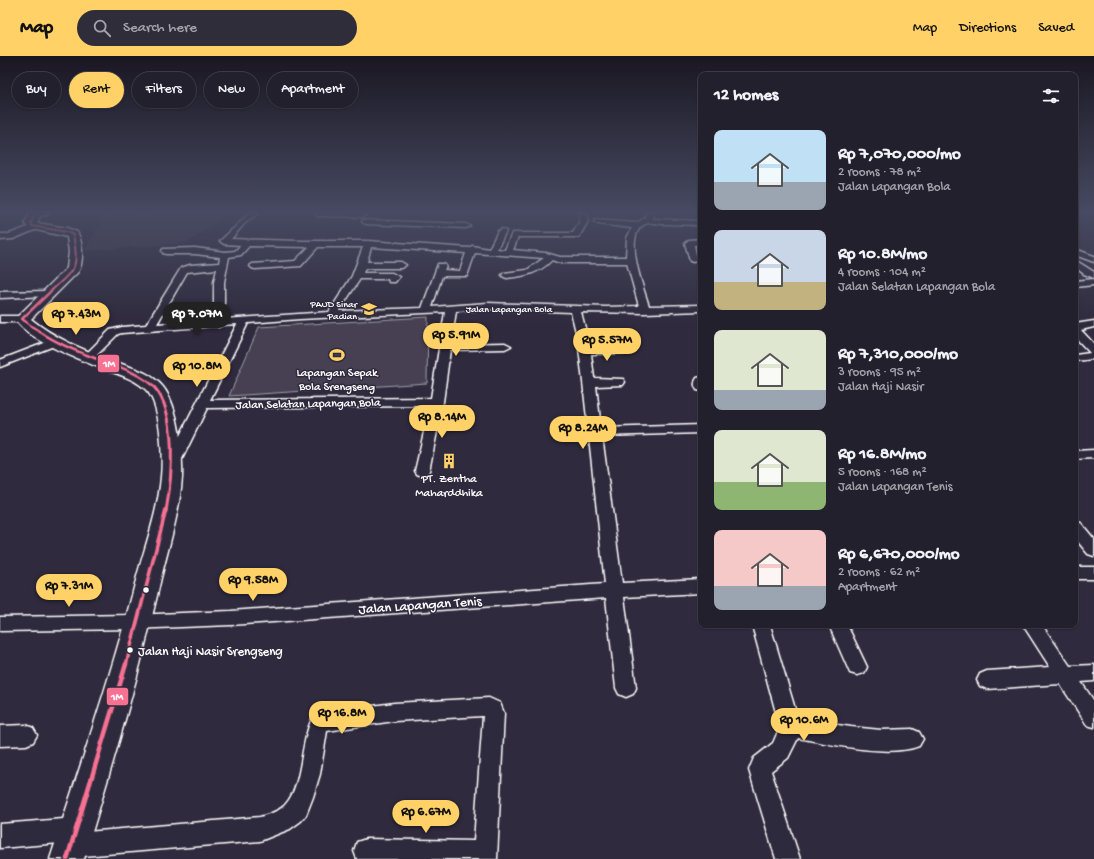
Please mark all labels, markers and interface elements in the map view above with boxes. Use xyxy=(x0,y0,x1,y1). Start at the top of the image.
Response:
search box xyxy=(77,10,357,46)
text: Map xyxy=(20,17,53,40)
icon: search xyxy=(91,17,113,39)
text: Search here xyxy=(123,19,197,37)
text: Map xyxy=(913,20,937,37)
text: Directions xyxy=(959,20,1016,37)
text: Saved xyxy=(1038,20,1074,37)
chip: Buy xyxy=(12,72,61,108)
chip: Rent xyxy=(69,72,124,108)
chip: Filters xyxy=(132,72,196,108)
chip: New xyxy=(204,72,259,108)
chip: Apartment xyxy=(267,72,358,108)
icon: filters xyxy=(1040,85,1062,107)
text: 12 homes xyxy=(714,86,778,106)
text: Rp 7,070,000/mo xyxy=(838,145,961,165)
icon: home xyxy=(746,146,794,194)
text: 2 rooms · 78 m² xyxy=(838,165,921,180)
text: Jalan Lapangan Bola xyxy=(838,180,951,195)
text: Rp 10.8M/mo xyxy=(838,245,927,265)
icon: home xyxy=(746,246,794,294)
text: 4 rooms · 104 m² xyxy=(838,265,926,280)
text: Jalan Selatan Lapangan Bola xyxy=(838,280,995,295)
place label: PAUD Sinar Padian xyxy=(309,299,358,323)
school or university icon: PAUD Sinar Padian xyxy=(360,300,378,318)
pin: Rp 7.43M xyxy=(35,302,117,336)
pin: Rp 7.07M xyxy=(156,302,238,336)
street label: Jalan Lapangan Bola xyxy=(466,304,553,316)
text: Rp 7.43M xyxy=(51,307,101,322)
text: Rp 7.07M xyxy=(172,307,222,322)
pin: Rp 5.91M xyxy=(415,323,497,357)
text: Rp 5.91M xyxy=(432,328,480,343)
pin: Rp 5.57M xyxy=(566,328,648,362)
text: Rp 5.57M xyxy=(582,333,632,348)
text: Rp 7,310,000/mo xyxy=(838,345,958,365)
sports icon: Lapangan Sepak Bola Srengseng xyxy=(328,346,346,364)
icon: home xyxy=(746,346,794,394)
line badge: 1M xyxy=(97,354,120,373)
pin: Rp 10.8M xyxy=(156,354,238,388)
text: 1M xyxy=(102,359,115,371)
text: Rp 10.8M xyxy=(172,359,222,374)
text: 3 rooms · 95 m² xyxy=(838,365,921,380)
place label: Lapangan Sepak Bola Srengseng xyxy=(296,367,379,395)
text: Jalan Haji Nasir xyxy=(838,380,924,395)
street label: Jalan Selatan Lapangan Bola xyxy=(235,397,381,413)
pin: Rp 8.14M xyxy=(401,405,483,439)
text: Rp 8.14M xyxy=(418,410,466,425)
pin: Rp 8.24M xyxy=(542,416,624,450)
text: Rp 8.24M xyxy=(558,421,608,436)
text: Rp 16.8M/mo xyxy=(838,445,926,465)
icon: home xyxy=(746,446,794,494)
building icon: PT. Zentha Maharddhika xyxy=(440,452,458,470)
text: 5 rooms · 168 m² xyxy=(838,465,927,480)
place label: PT. Zentha Maharddhika xyxy=(415,473,483,501)
text: Jalan Lapangan Tenis xyxy=(838,480,953,495)
text: Rp 6,670,000/mo xyxy=(838,545,960,565)
icon: home xyxy=(746,546,794,594)
text: 2 rooms · 62 m² xyxy=(838,565,920,580)
pin: Rp 9.58M xyxy=(212,568,294,602)
text: Rp 9.58M xyxy=(228,573,278,588)
pin: Rp 7.31M xyxy=(28,574,110,608)
text: Rp 7.31M xyxy=(45,579,93,594)
text: Apartment xyxy=(838,580,897,595)
unlabelled marker xyxy=(141,585,151,595)
street label: Jalan Lapangan Tenis xyxy=(358,594,483,619)
marker: Jalan Haji Nasir Srengseng xyxy=(125,645,135,655)
place label: Jalan Haji Nasir Srengseng xyxy=(138,645,283,660)
line badge: 1M xyxy=(106,687,129,706)
text: 1M xyxy=(110,692,123,704)
pin: Rp 16.8M xyxy=(301,701,383,735)
text: Rp 16.8M xyxy=(318,706,366,721)
pin: Rp 10.6M xyxy=(763,708,845,742)
text: Rp 10.6M xyxy=(780,713,828,728)
pin: Rp 6.67M xyxy=(385,800,467,834)
text: Rp 6.67M xyxy=(401,805,451,820)

